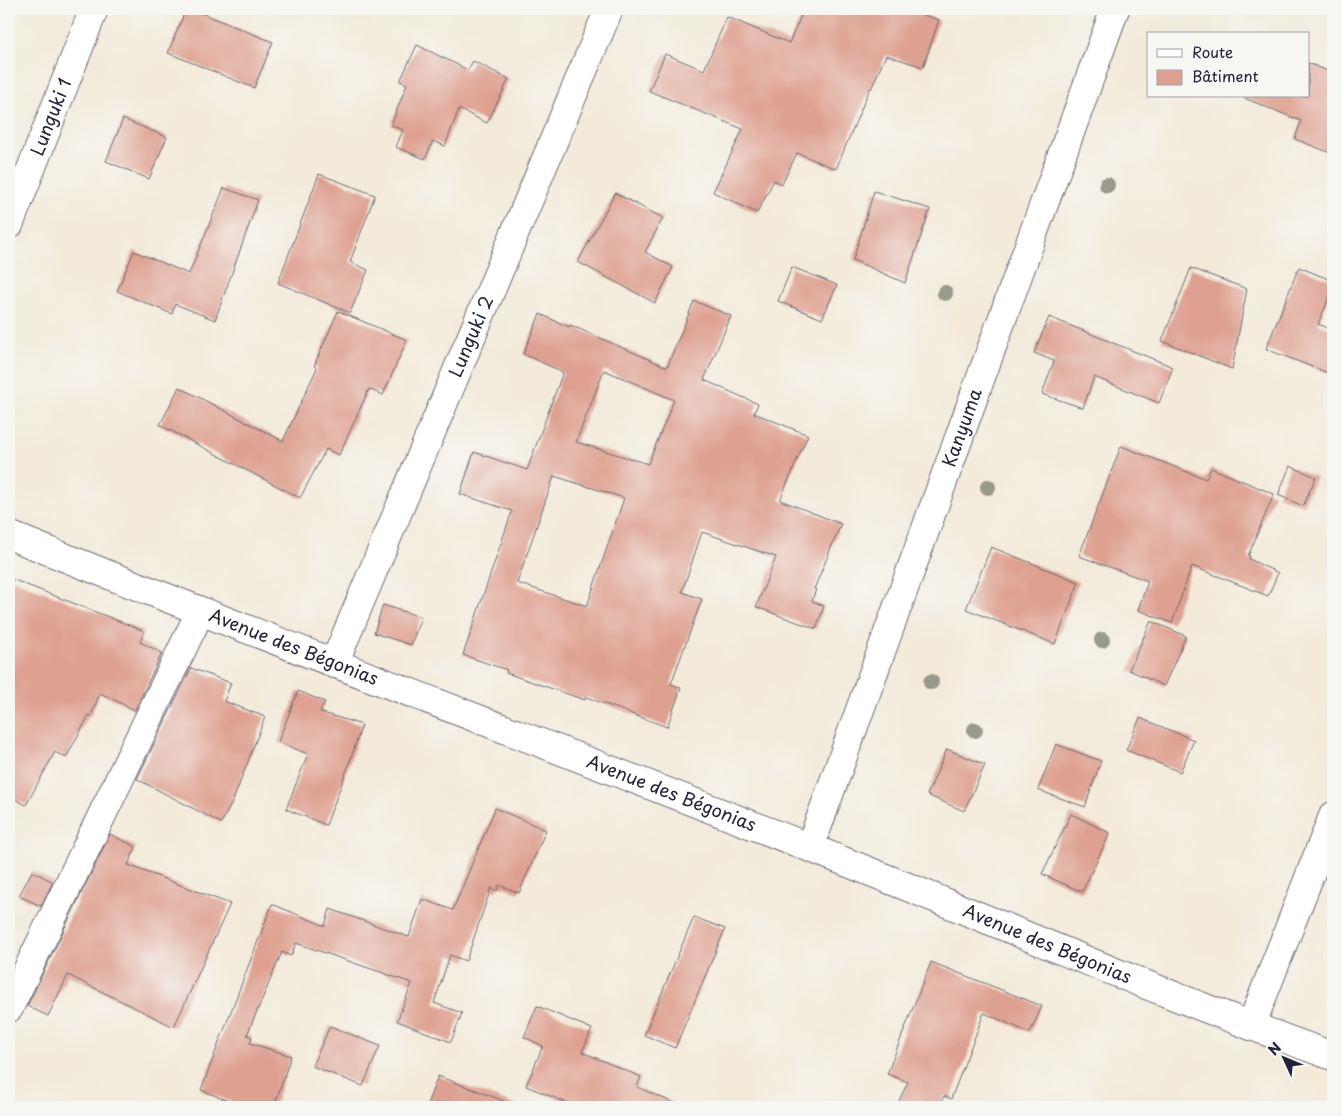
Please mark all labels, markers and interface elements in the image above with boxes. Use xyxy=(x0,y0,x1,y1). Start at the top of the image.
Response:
legend xyxy=(1147,32,1310,98)
text: Route xyxy=(1192,40,1233,63)
text: Bâtiment xyxy=(1192,64,1259,87)
street label: Lunguki 1 xyxy=(23,74,78,159)
street label: Lunguki 2 xyxy=(441,291,499,381)
street label: Kanyuma xyxy=(934,384,988,470)
street label: Avenue des Bégonias xyxy=(206,601,383,691)
street label: Avenue des Bégonias xyxy=(583,747,761,837)
street label: Avenue des Bégonias xyxy=(960,896,1136,989)
north arrow xyxy=(1260,1034,1310,1084)
text: N xyxy=(1263,1037,1286,1060)

